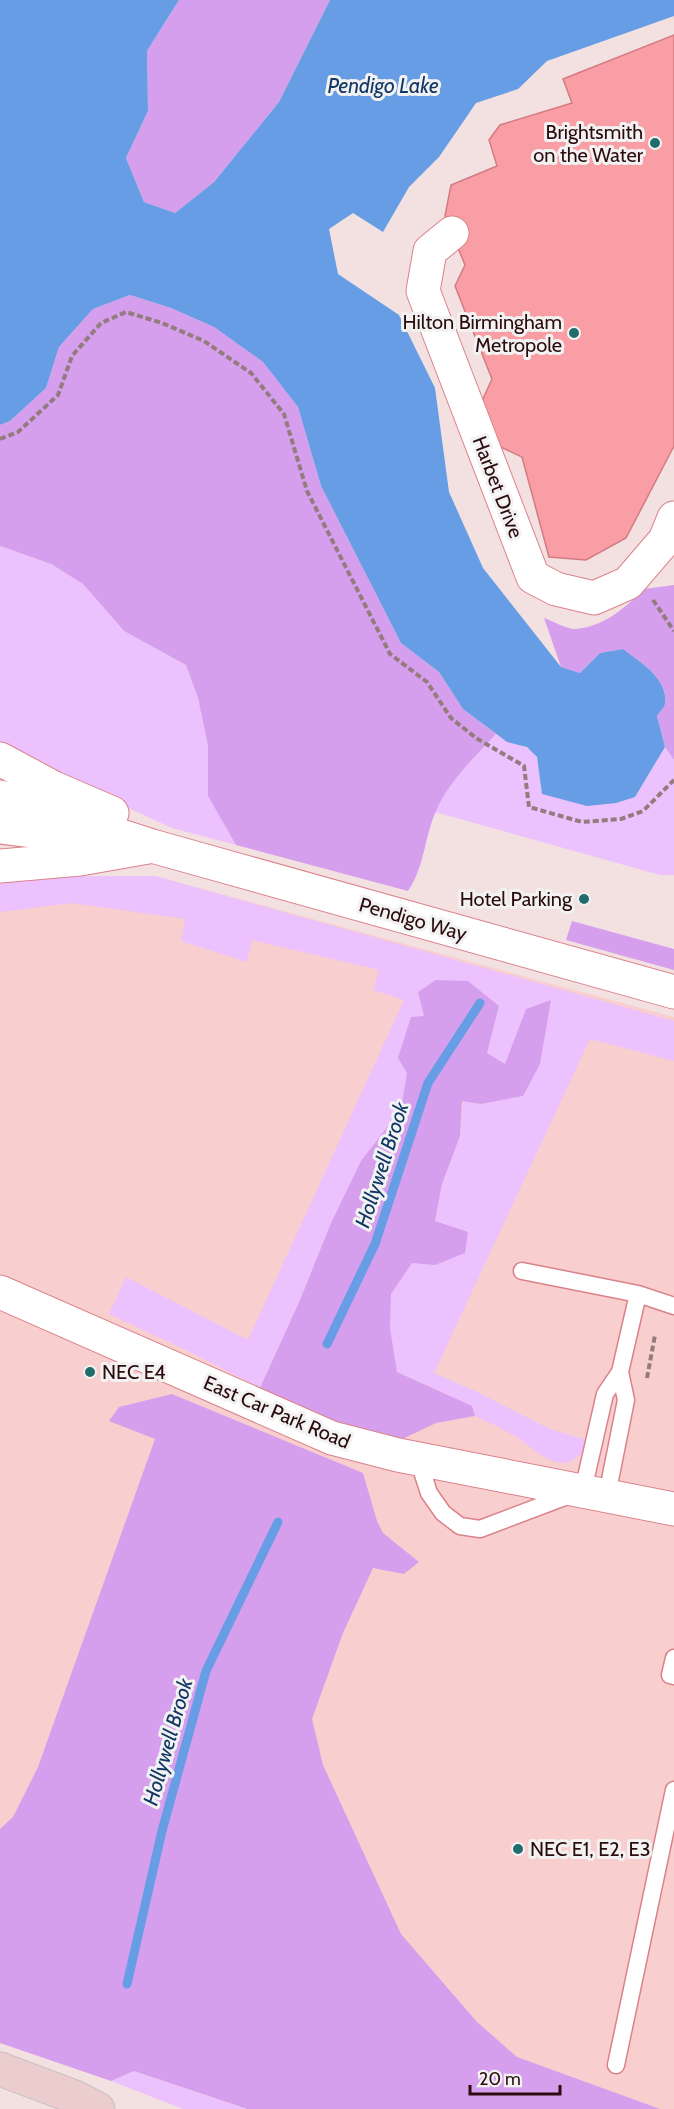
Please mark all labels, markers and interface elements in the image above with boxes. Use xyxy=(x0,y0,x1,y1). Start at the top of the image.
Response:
water label: Pendigo Lake xyxy=(327,73,439,98)
place label: Brightsmith on the Water xyxy=(533,120,644,167)
marker: Brightsmith on the Water xyxy=(648,136,662,150)
place label: Hilton Birmingham Metropole xyxy=(403,310,562,357)
marker: Hilton Birmingham Metropole xyxy=(567,326,581,340)
street label: Harbet Drive xyxy=(468,433,528,541)
place label: Hotel Parking xyxy=(460,887,573,911)
street label: Pendigo Way xyxy=(356,892,470,946)
marker: Hotel Parking xyxy=(577,892,591,906)
water label: Hollywell Brook xyxy=(349,1098,414,1231)
place label: NEC E4 xyxy=(102,1360,166,1384)
marker: NEC E4 xyxy=(83,1365,97,1379)
street label: East Car Park Road xyxy=(200,1370,354,1454)
water label: Hollywell Brook xyxy=(138,1675,198,1808)
place label: NEC E1, E2, E3 xyxy=(530,1837,650,1861)
marker: NEC E1, E2, E3 xyxy=(511,1842,525,1856)
scale bar xyxy=(470,2058,560,2096)
text: 20 m xyxy=(479,2068,521,2090)

